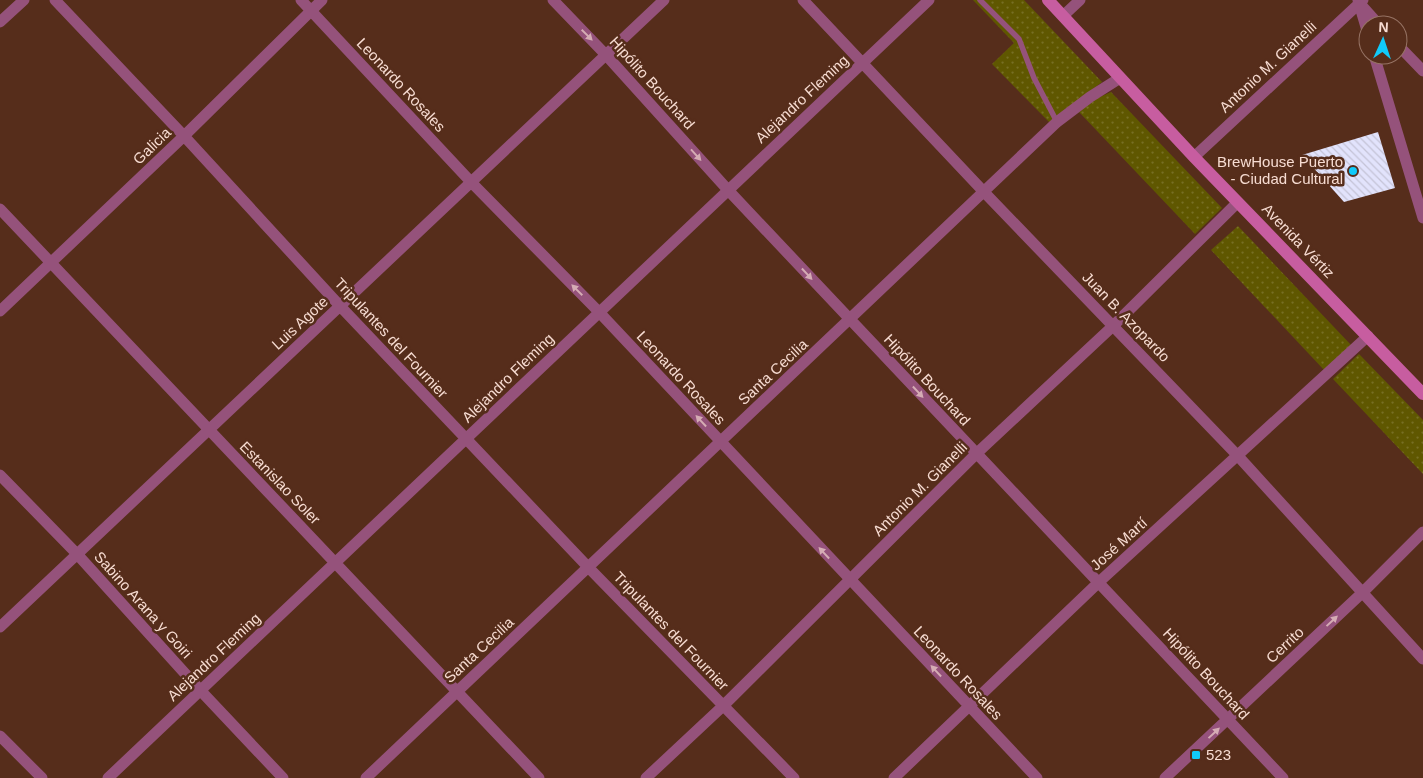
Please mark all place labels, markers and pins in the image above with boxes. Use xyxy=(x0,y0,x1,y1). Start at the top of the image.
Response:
place label: BrewHouse Puerto - Ciudad Cultural xyxy=(1217,153,1343,187)
marker: BrewHouse Puerto - Ciudad Cultural xyxy=(1347,165,1359,177)
place label: 523 xyxy=(1206,746,1231,763)
marker: 523 xyxy=(1190,749,1202,761)

